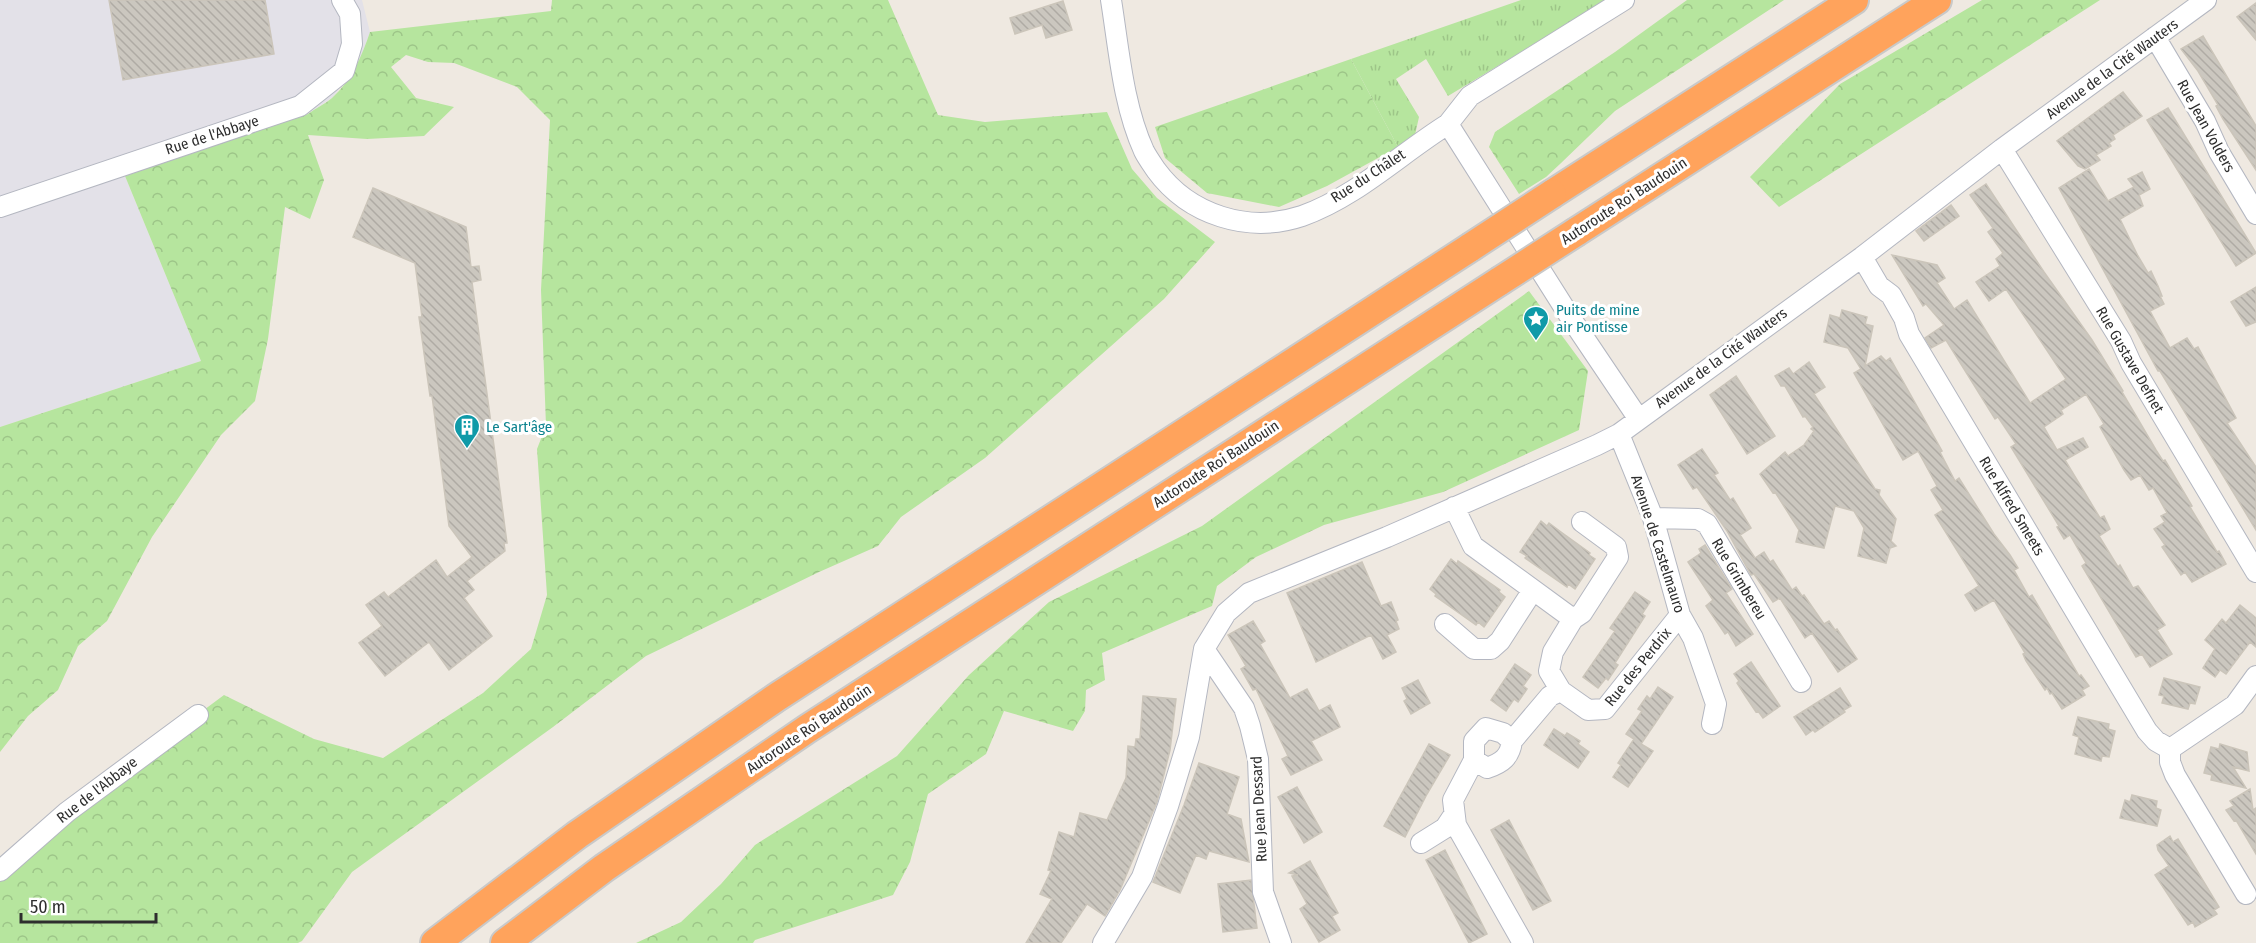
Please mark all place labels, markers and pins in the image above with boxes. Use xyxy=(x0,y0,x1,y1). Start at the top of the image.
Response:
place label: Puits de mine air Pontisse xyxy=(1556,301,1640,336)
place icon: Puits de mine air Pontisse xyxy=(1521,304,1551,342)
building icon: Le Sart'âge xyxy=(452,412,482,450)
place label: Le Sart'âge xyxy=(486,418,552,436)

